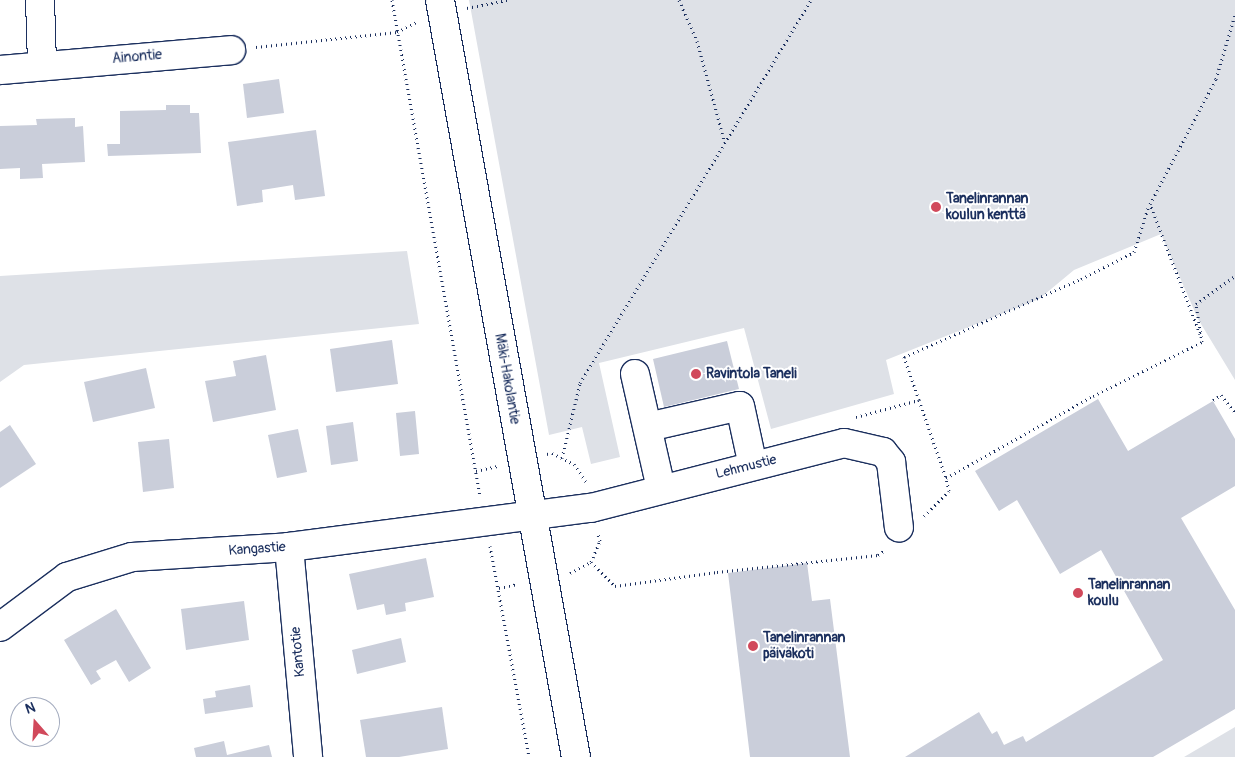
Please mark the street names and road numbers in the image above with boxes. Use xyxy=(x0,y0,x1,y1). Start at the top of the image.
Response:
street label: Ainontie xyxy=(111,46,163,68)
street label: Mäki-Hakolantie xyxy=(491,332,523,426)
street label: Lehmustie xyxy=(714,451,778,483)
street label: Kangastie xyxy=(228,539,286,559)
street label: Kantotie xyxy=(287,626,309,678)

